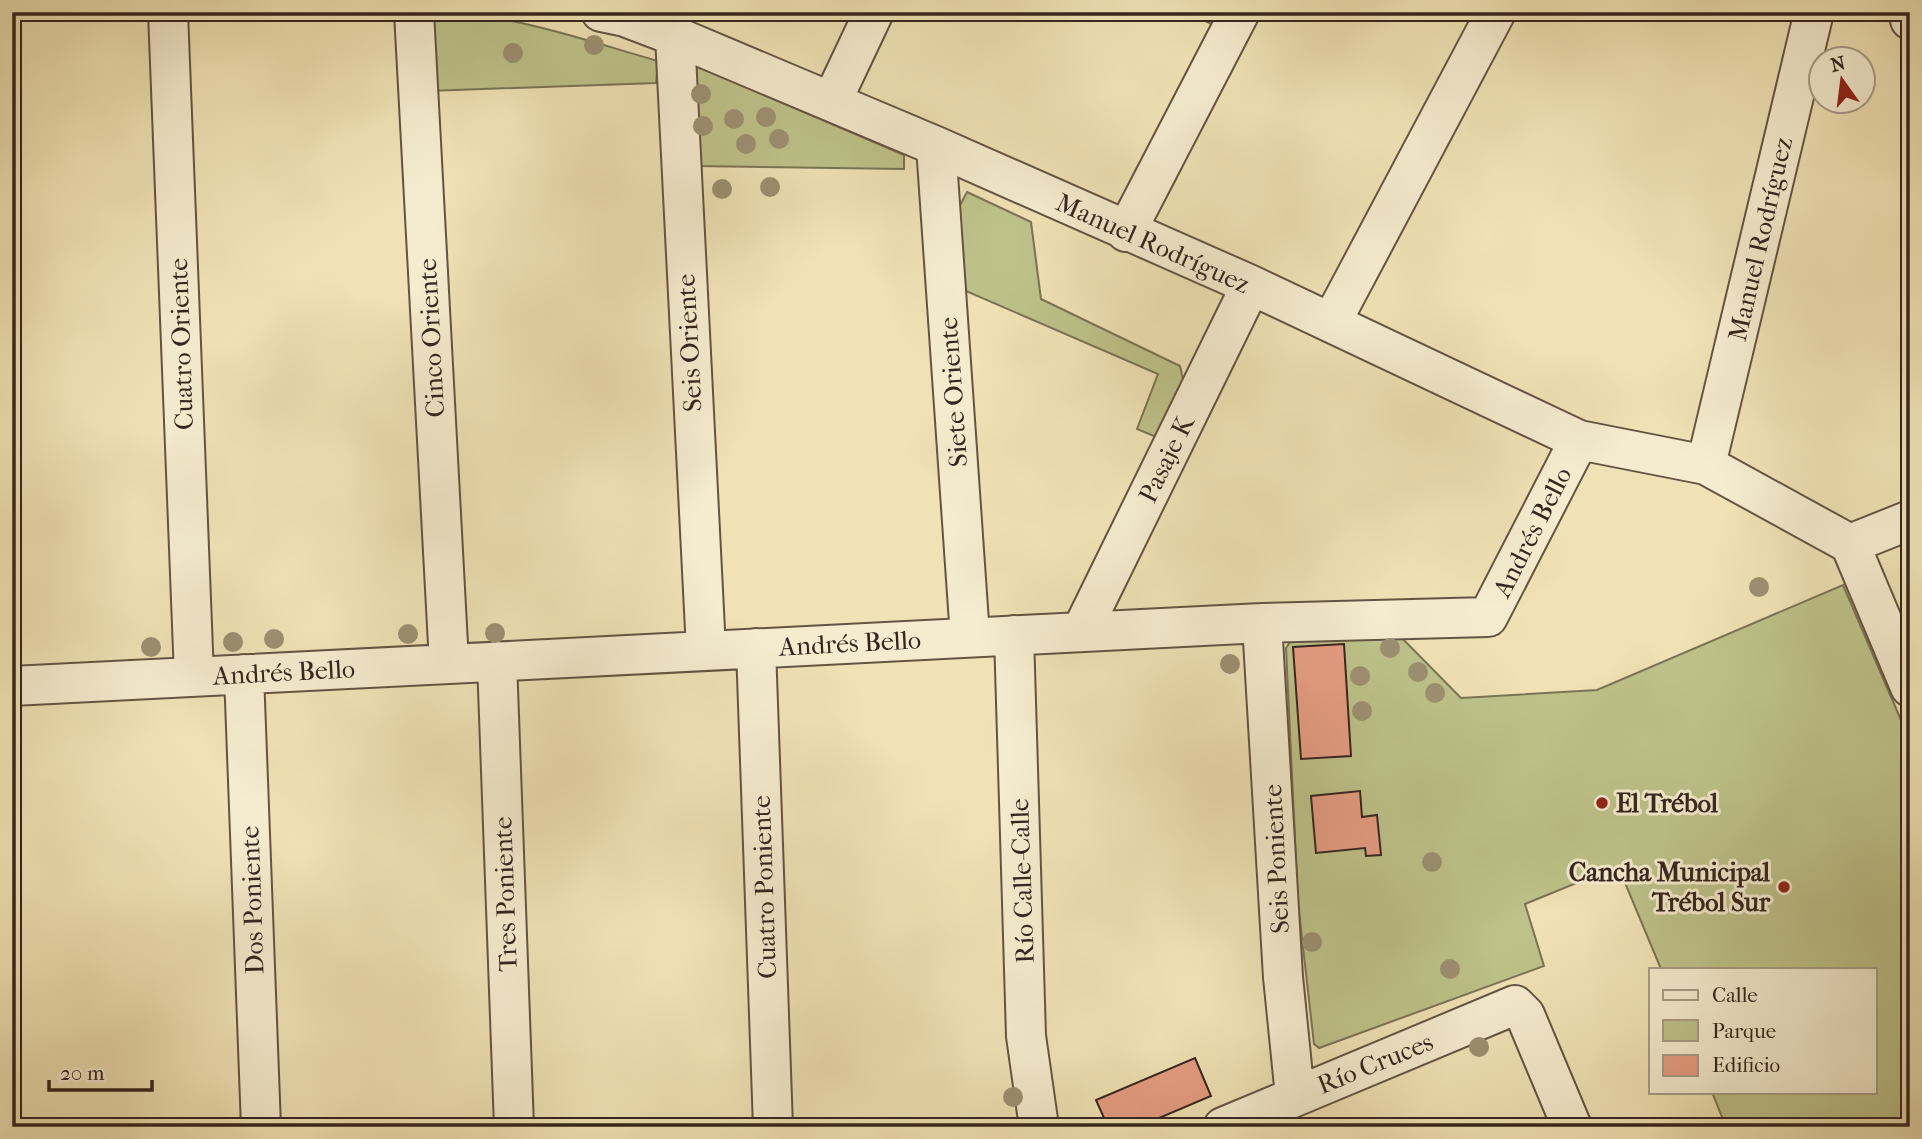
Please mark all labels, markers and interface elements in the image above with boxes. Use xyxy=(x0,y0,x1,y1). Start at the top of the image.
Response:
north arrow xyxy=(1806,46,1876,116)
text: N xyxy=(1828,52,1848,77)
street label: Manuel Rodríguez xyxy=(1722,134,1799,344)
street label: Manuel Rodríguez xyxy=(1051,187,1254,300)
street label: Cuatro Oriente xyxy=(163,257,200,431)
street label: Cinco Oriente xyxy=(412,258,451,418)
street label: Seis Oriente xyxy=(670,273,709,413)
street label: Siete Oriente xyxy=(933,316,974,468)
street label: Pasaje K xyxy=(1132,410,1201,508)
street label: Andrés Bello xyxy=(1486,462,1578,603)
street label: Andrés Bello xyxy=(777,624,922,663)
street label: Andrés Bello xyxy=(211,653,356,692)
street label: Seis Poniente xyxy=(1257,783,1296,935)
place label: El Trébol xyxy=(1616,788,1719,819)
street label: Cuatro Poniente xyxy=(746,794,783,979)
marker: El Trébol xyxy=(1594,795,1610,811)
street label: Río Calle-Calle xyxy=(1004,798,1041,964)
street label: Tres Poniente xyxy=(487,816,524,972)
street label: Dos Poniente xyxy=(234,825,271,975)
place label: Cancha Municipal Trébol Sur xyxy=(1569,857,1771,918)
marker: Cancha Municipal Trébol Sur xyxy=(1776,879,1792,895)
legend xyxy=(1649,968,1876,1094)
text: Calle xyxy=(1712,983,1758,1007)
text: Parque xyxy=(1712,1019,1776,1043)
street label: Río Cruces xyxy=(1313,1026,1438,1101)
scale bar xyxy=(49,1048,152,1092)
text: Edificio xyxy=(1712,1053,1780,1077)
text: 20 m xyxy=(60,1061,105,1085)

